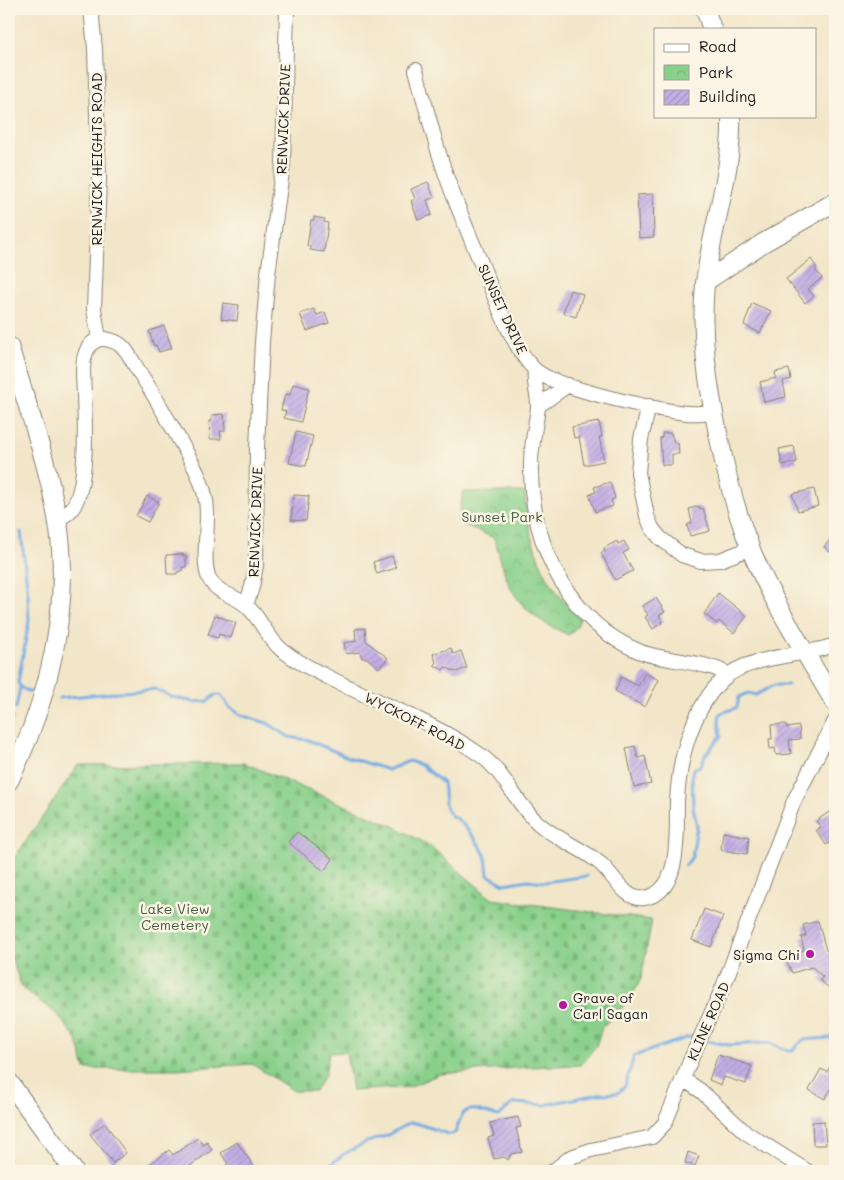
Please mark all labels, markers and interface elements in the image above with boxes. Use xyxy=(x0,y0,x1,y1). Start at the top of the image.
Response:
legend xyxy=(654,28,816,118)
text: Road xyxy=(699,36,736,56)
text: Park xyxy=(699,62,733,82)
street label: RENWICK DRIVE xyxy=(272,63,294,175)
street label: RENWICK HEIGHTS ROAD xyxy=(87,73,106,245)
text: Building xyxy=(699,86,756,106)
street label: SUNSET DRIVE xyxy=(474,261,532,357)
street label: RENWICK DRIVE xyxy=(244,466,266,578)
park label: Sunset Park xyxy=(461,507,543,526)
street label: WYCKOFF ROAD xyxy=(361,687,469,755)
park label: Lake View Cemetery xyxy=(140,899,210,934)
place label: Sigma Chi xyxy=(733,945,800,964)
marker: Sigma Chi xyxy=(804,948,816,960)
street label: KLINE ROAD xyxy=(682,979,734,1063)
place label: Grave of Carl Sagan xyxy=(573,988,648,1023)
marker: Grave of Carl Sagan xyxy=(557,999,569,1011)

